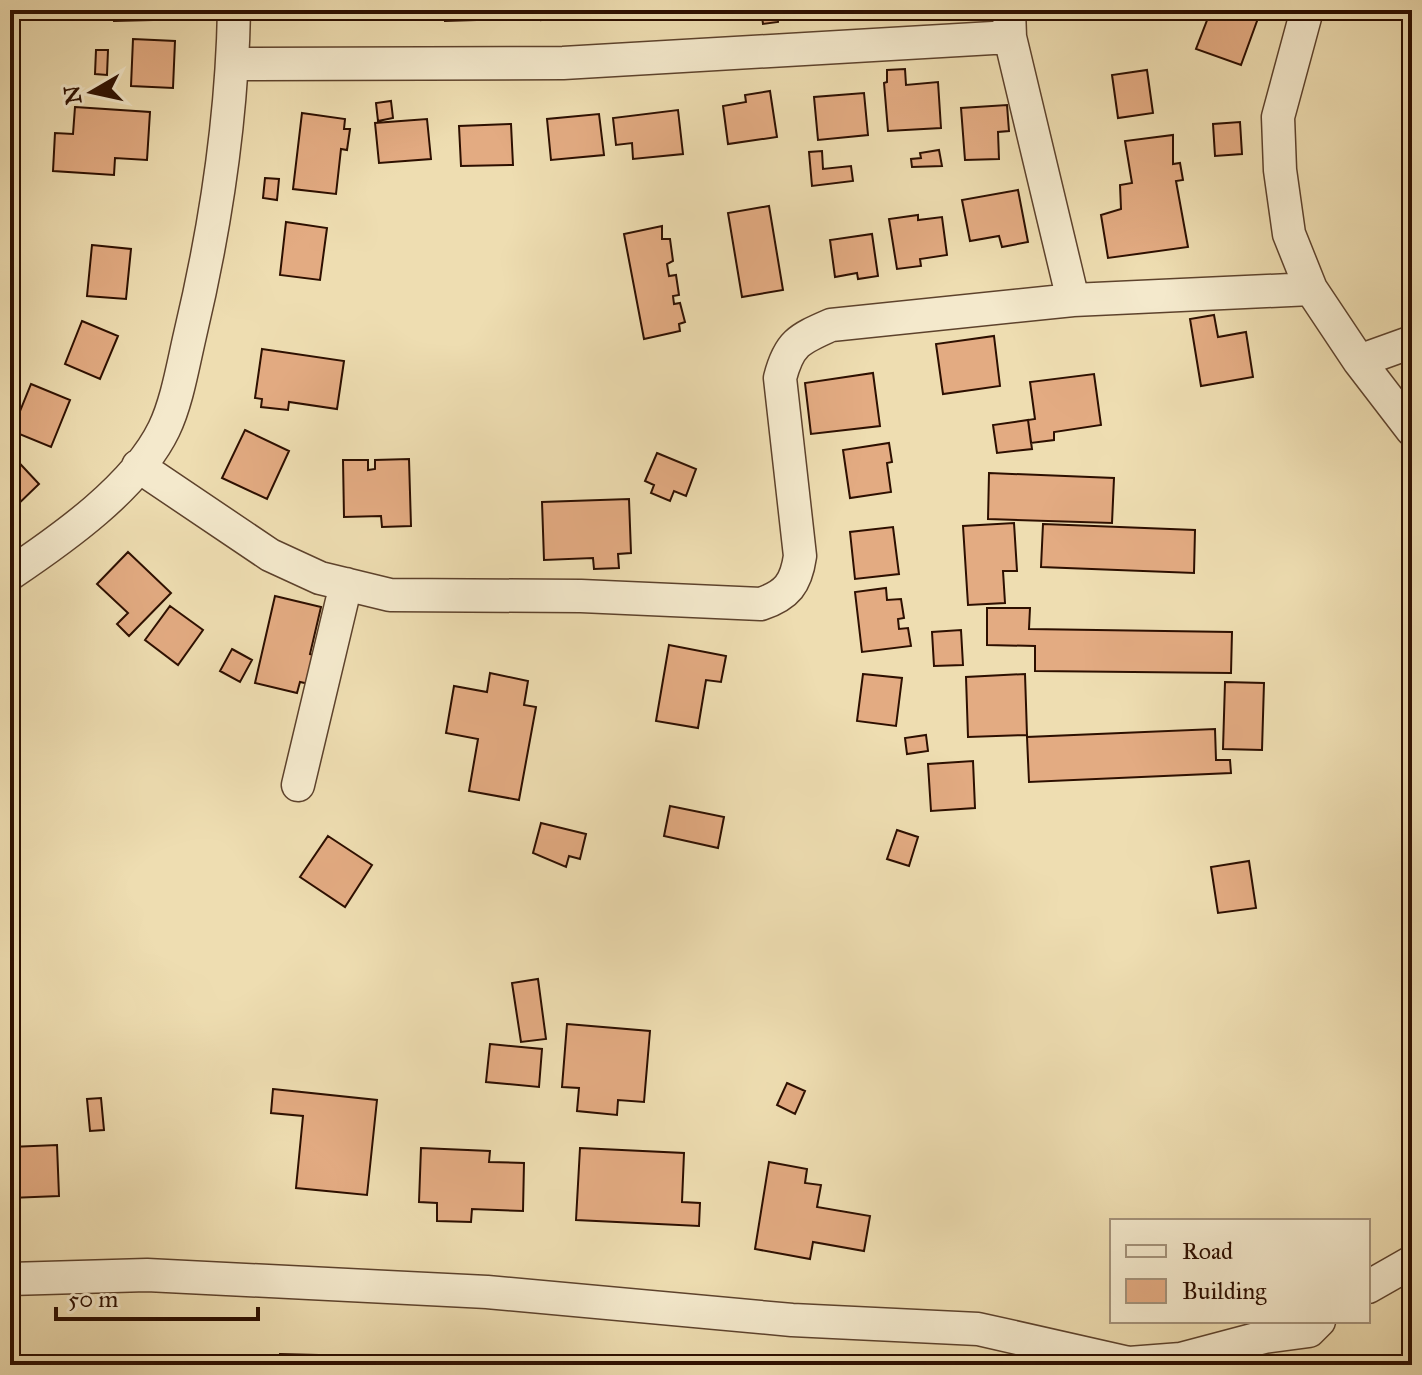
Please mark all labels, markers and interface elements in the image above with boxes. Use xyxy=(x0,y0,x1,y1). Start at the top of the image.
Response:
north arrow xyxy=(52,52,132,132)
text: N xyxy=(58,83,88,106)
legend xyxy=(1110,1219,1370,1323)
text: Road xyxy=(1182,1236,1233,1266)
scale bar xyxy=(56,1271,258,1321)
text: Building xyxy=(1182,1276,1267,1306)
text: 50 m xyxy=(68,1284,118,1314)

